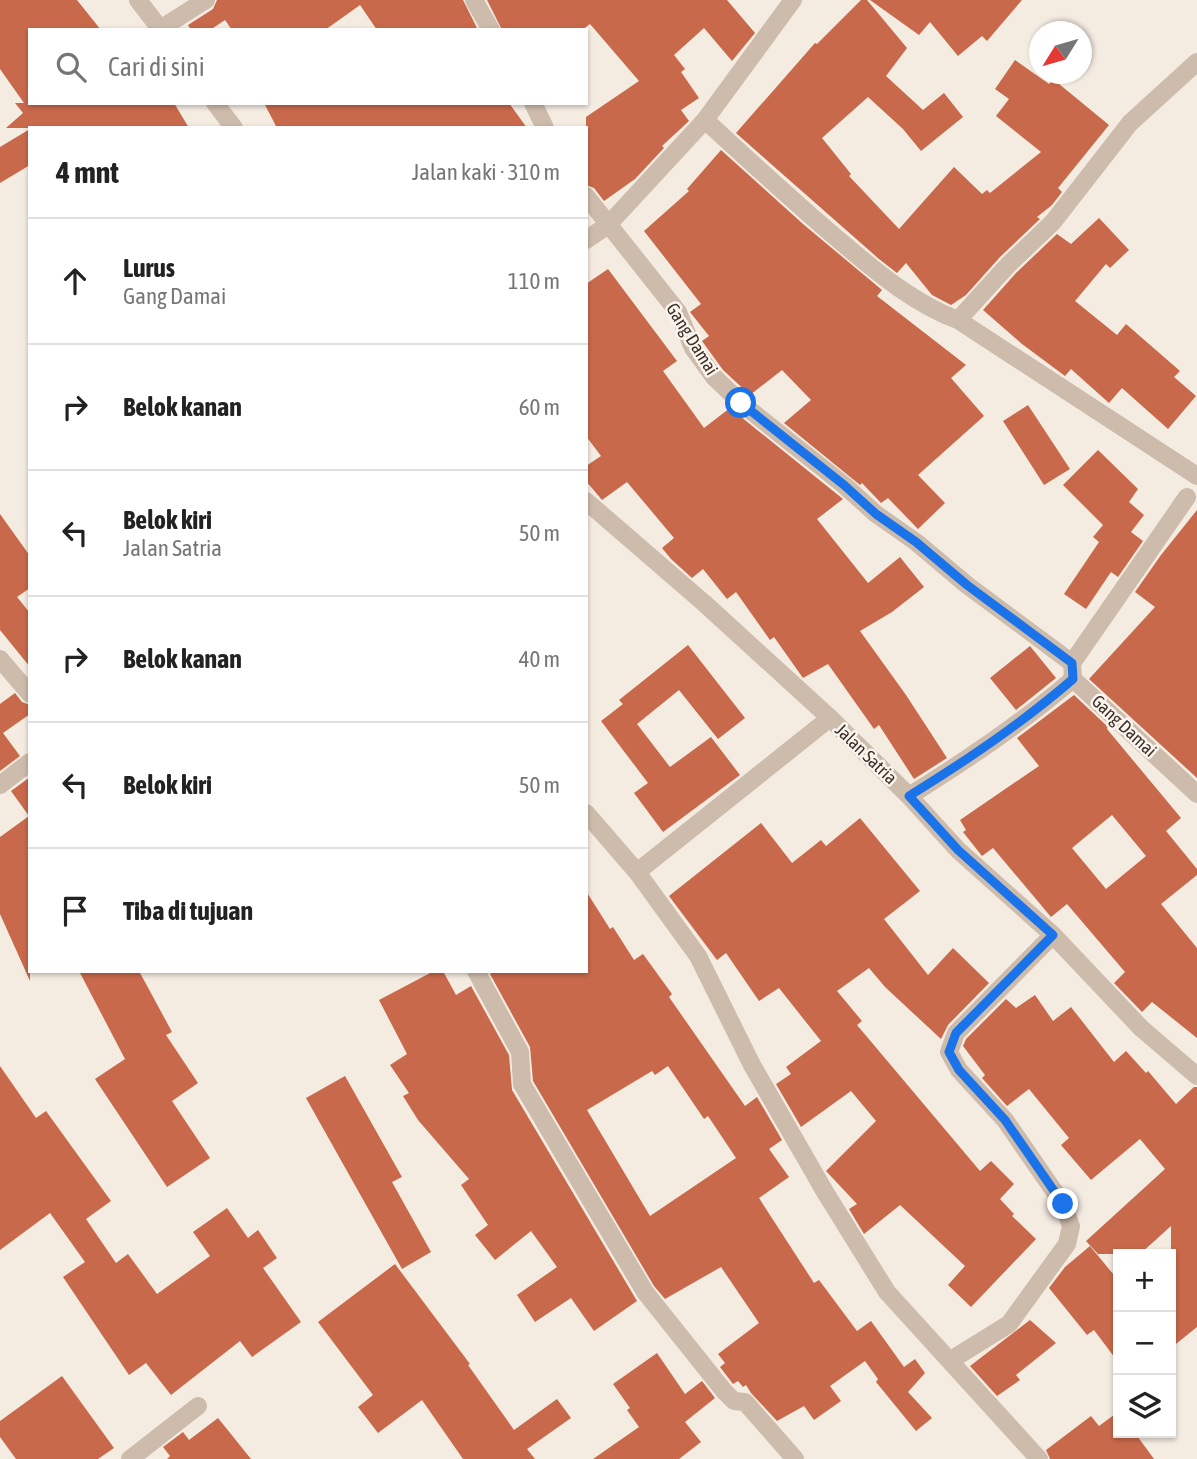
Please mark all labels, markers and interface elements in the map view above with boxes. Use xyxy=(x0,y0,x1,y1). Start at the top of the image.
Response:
north arrow xyxy=(1029,21,1092,84)
search box xyxy=(28,28,588,105)
icon: search xyxy=(52,48,90,86)
text: Cari di sini xyxy=(108,52,205,82)
text: 4 mnt xyxy=(56,155,119,189)
text: Jalan kaki · 310 m xyxy=(412,159,560,185)
text: Lurus xyxy=(123,253,175,283)
icon: ahead xyxy=(56,262,94,300)
text: 110 m xyxy=(508,268,560,294)
text: Gang Damai xyxy=(123,283,226,309)
street label: Gang Damai xyxy=(662,299,723,379)
route start xyxy=(725,387,756,418)
icon: right xyxy=(56,388,94,426)
text: Belok kanan xyxy=(123,392,242,422)
text: 60 m xyxy=(519,394,560,420)
text: Belok kiri xyxy=(123,505,212,535)
icon: left xyxy=(56,514,94,552)
text: 50 m xyxy=(519,520,560,546)
text: Jalan Satria xyxy=(123,535,222,561)
icon: right xyxy=(56,640,94,678)
text: Belok kanan xyxy=(123,644,242,674)
text: 40 m xyxy=(519,646,560,672)
street label: Gang Damai xyxy=(1088,690,1161,761)
street label: Jalan Satria xyxy=(831,719,901,788)
icon: left xyxy=(56,766,94,804)
text: Belok kiri xyxy=(123,770,212,800)
text: 50 m xyxy=(519,772,560,798)
icon: arrive xyxy=(56,892,94,930)
text: Tiba di tujuan xyxy=(123,896,253,926)
route end xyxy=(1047,1188,1078,1219)
map controls xyxy=(1113,1249,1176,1438)
button: + xyxy=(1113,1249,1176,1312)
button: − xyxy=(1113,1312,1176,1375)
button: layers xyxy=(1113,1375,1176,1438)

